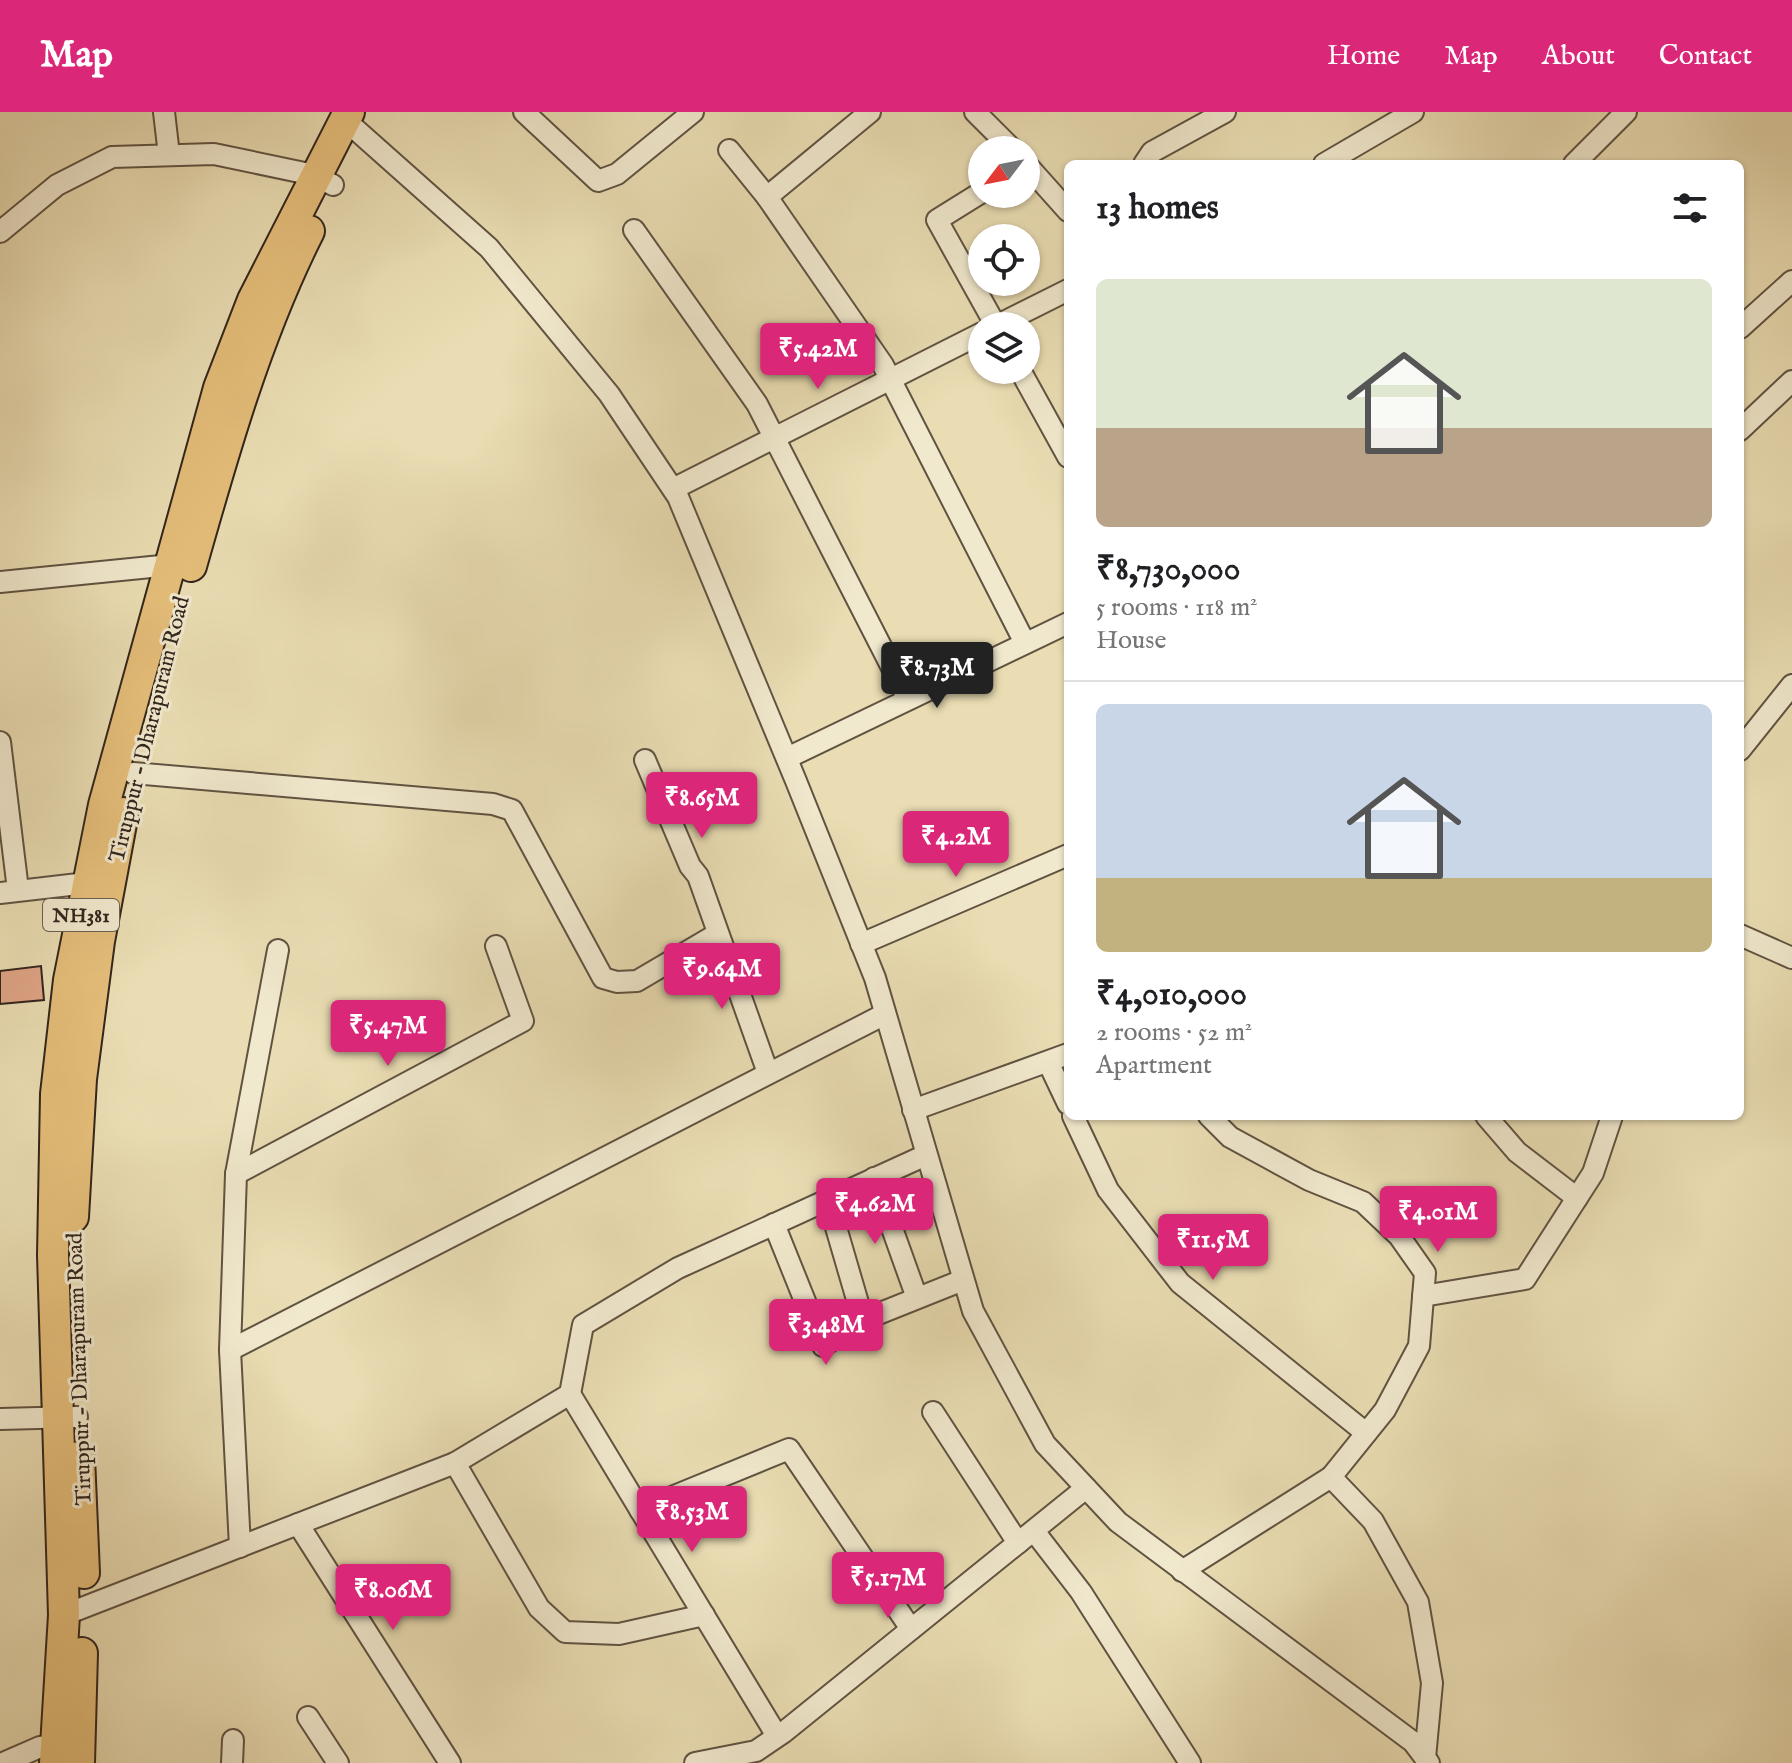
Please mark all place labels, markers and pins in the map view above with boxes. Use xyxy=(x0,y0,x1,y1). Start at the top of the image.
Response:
pin: ₹5.42M xyxy=(753,323,883,391)
pin: ₹8.73M xyxy=(872,642,1002,710)
pin: ₹8.65M xyxy=(637,772,767,840)
pin: ₹4.2M xyxy=(900,811,1012,879)
pin: ₹9.64M xyxy=(657,943,787,1011)
pin: ₹5.47M xyxy=(323,1000,453,1068)
pin: ₹4.62M xyxy=(810,1178,940,1246)
pin: ₹4.01M xyxy=(1373,1186,1503,1254)
pin: ₹11.5M xyxy=(1148,1214,1278,1282)
pin: ₹3.48M xyxy=(761,1299,891,1367)
pin: ₹8.53M xyxy=(627,1486,757,1554)
pin: ₹5.17M xyxy=(823,1552,953,1620)
pin: ₹8.06M xyxy=(328,1564,458,1632)

